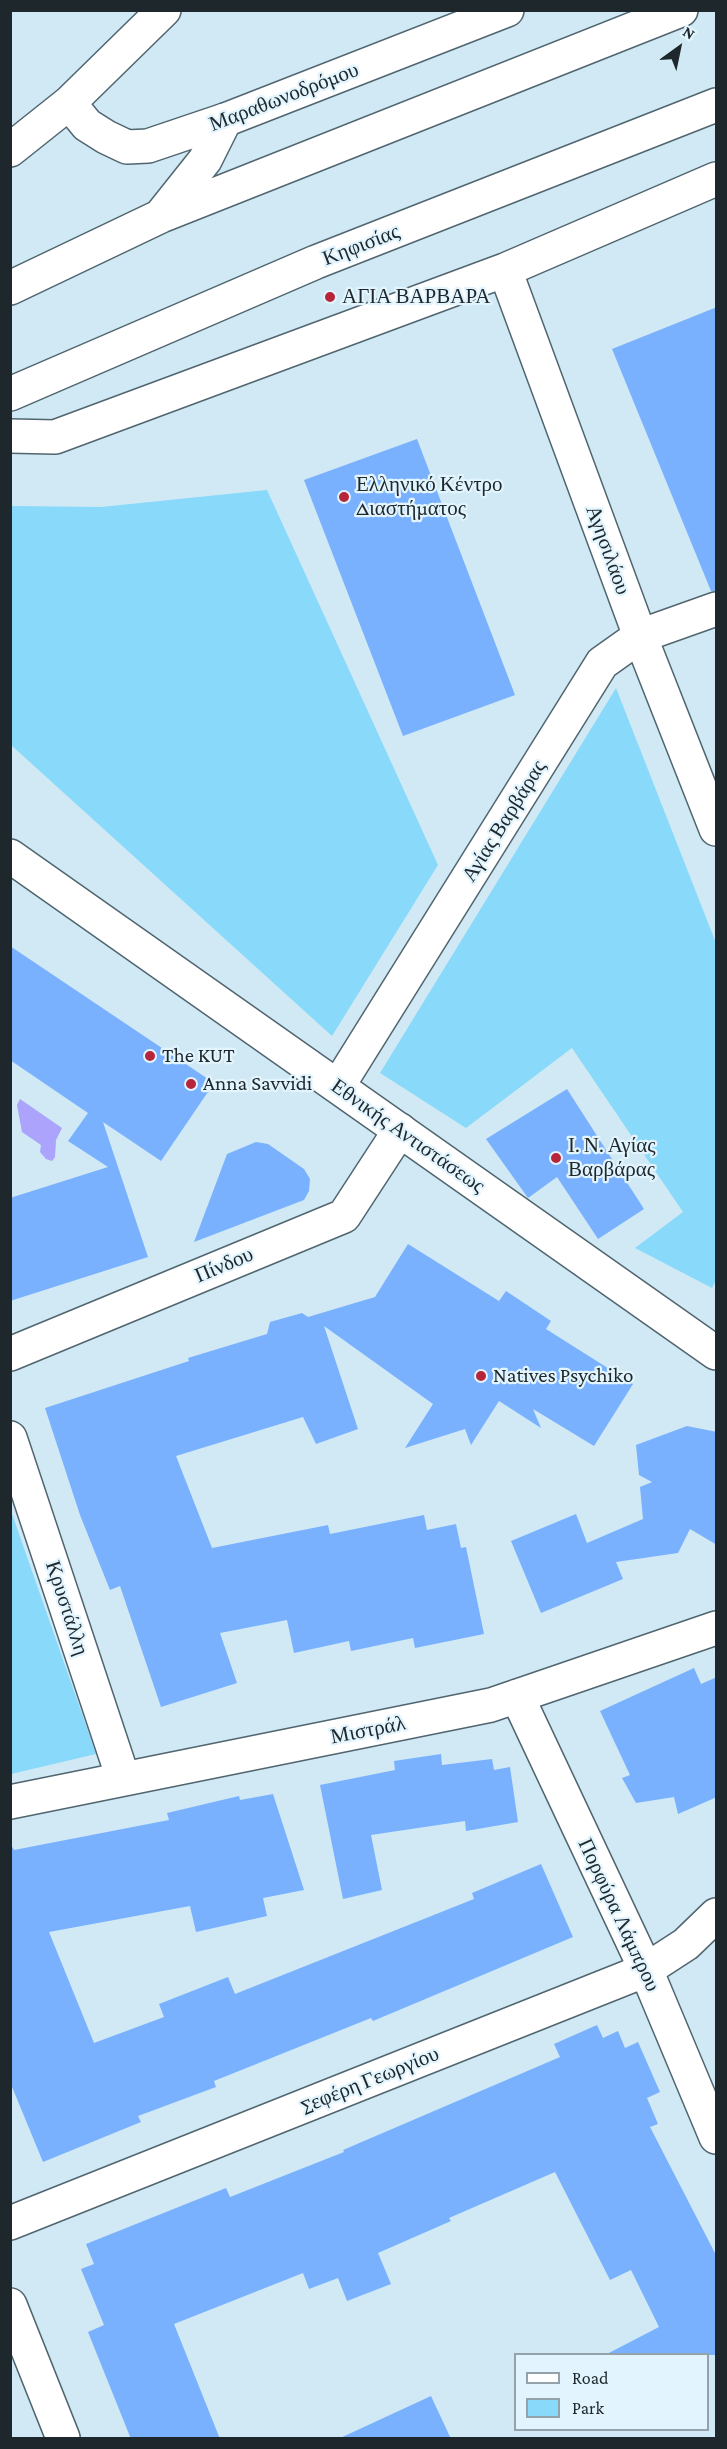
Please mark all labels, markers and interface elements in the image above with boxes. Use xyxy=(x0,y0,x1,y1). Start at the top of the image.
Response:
north arrow xyxy=(649,18,709,78)
text: N xyxy=(680,22,698,43)
street label: Μαραθωνοδρόμου xyxy=(206,57,362,137)
street label: Κηφισίας xyxy=(319,219,403,271)
place label: ΑΓΙΑ ΒΑΡΒΑΡΑ xyxy=(342,284,490,310)
marker: ΑΓΙΑ ΒΑΡΒΑΡΑ xyxy=(323,290,337,304)
place label: Ελληνικό Κέντρο Διαστήματος xyxy=(356,472,503,522)
marker: Ελληνικό Κέντρο Διαστήματος xyxy=(337,490,351,504)
street label: Αγησιλάου xyxy=(580,502,636,598)
street label: Αγίας Βαρβάρας xyxy=(457,755,551,887)
place label: The KUT xyxy=(162,1043,235,1069)
marker: The KUT xyxy=(143,1049,157,1063)
place label: Anna Savvidi xyxy=(203,1071,312,1097)
street label: Εθνικής Αντιστάσεως xyxy=(326,1073,490,1199)
marker: Anna Savvidi xyxy=(184,1077,198,1091)
place label: Ι. Ν. Αγίας Βαρβάρας xyxy=(568,1133,656,1183)
marker: Ι. Ν. Αγίας Βαρβάρας xyxy=(549,1151,563,1165)
street label: Πίνδου xyxy=(191,1241,257,1289)
place label: Natives Psychiko xyxy=(493,1363,633,1389)
marker: Natives Psychiko xyxy=(474,1369,488,1383)
street label: Κρυστάλλη xyxy=(40,1558,94,1658)
street label: Μιστράλ xyxy=(328,1710,408,1750)
street label: Πορφύρα Λάμπρου xyxy=(573,1834,665,1996)
street label: Σεφέρη Γεωργίου xyxy=(297,2041,443,2119)
legend xyxy=(514,2353,709,2431)
text: Road xyxy=(572,2368,609,2388)
text: Park xyxy=(572,2398,604,2418)

